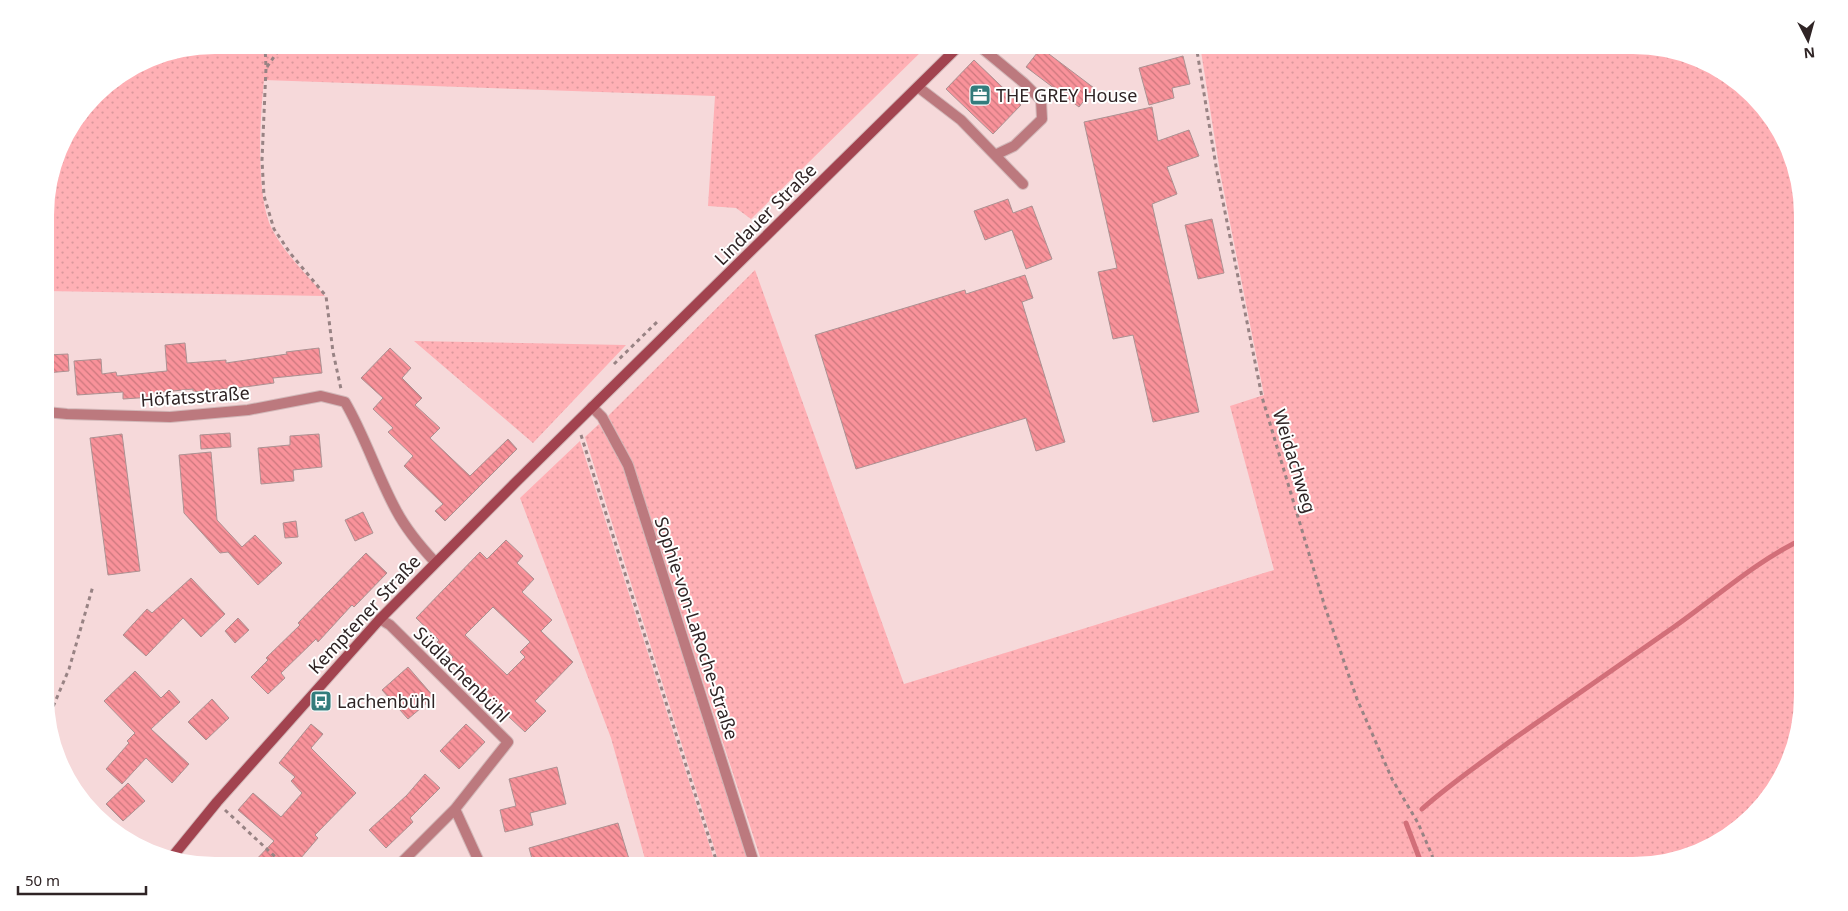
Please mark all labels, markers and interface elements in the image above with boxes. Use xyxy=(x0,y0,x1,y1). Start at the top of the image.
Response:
north arrow xyxy=(1783,15,1833,65)
text: N xyxy=(1803,43,1816,63)
office icon: THE GREY House xyxy=(968,83,992,107)
place label: THE GREY House xyxy=(996,83,1137,107)
street label: Lindauer Straße xyxy=(709,158,821,270)
street label: Höfatsstraße xyxy=(140,380,250,412)
street label: Weidachweg xyxy=(1268,406,1322,516)
street label: Sophie-von-LaRoche-Straße xyxy=(650,514,744,742)
street label: Kemptener Straße xyxy=(303,549,425,679)
street label: Südlachenbühl xyxy=(409,621,515,727)
bus stop icon: Lachenbühl xyxy=(309,689,333,713)
place label: Lachenbühl xyxy=(337,689,436,713)
scale bar xyxy=(18,864,145,896)
text: 50 m xyxy=(25,870,60,890)

